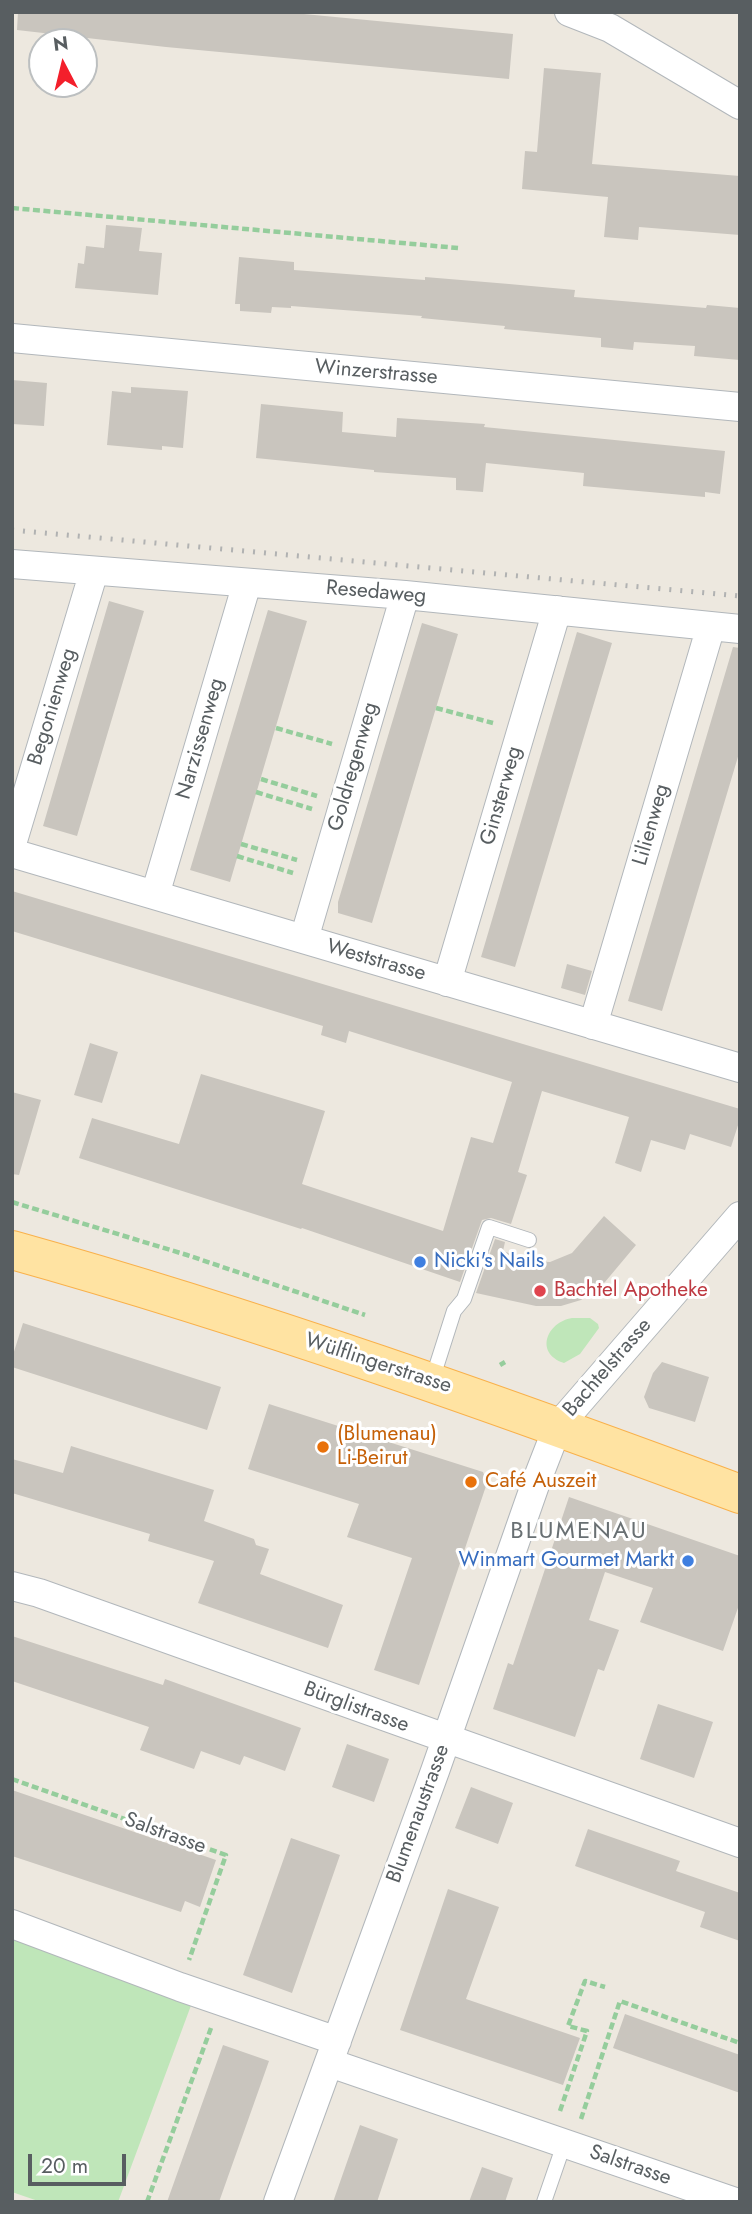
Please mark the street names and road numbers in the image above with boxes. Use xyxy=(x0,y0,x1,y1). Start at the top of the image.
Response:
street label: Winzerstrasse xyxy=(314,355,438,391)
street label: Resedaweg xyxy=(325,576,427,610)
street label: Begonienweg xyxy=(23,645,83,769)
street label: Narzissenweg xyxy=(172,676,230,802)
street label: Goldregenweg xyxy=(324,700,384,834)
street label: Ginsterweg xyxy=(476,744,528,848)
street label: Lilienweg xyxy=(628,781,676,869)
street label: Weststrasse xyxy=(324,935,428,987)
street label: Bachtelstrasse xyxy=(558,1314,658,1422)
street label: Wülflingerstrasse xyxy=(302,1328,454,1400)
street label: Bürglistrasse xyxy=(300,1677,412,1739)
street label: Blumenaustrasse xyxy=(382,1741,456,1887)
street label: Salstrasse xyxy=(121,1808,209,1860)
street label: Salstrasse xyxy=(586,2140,674,2192)

